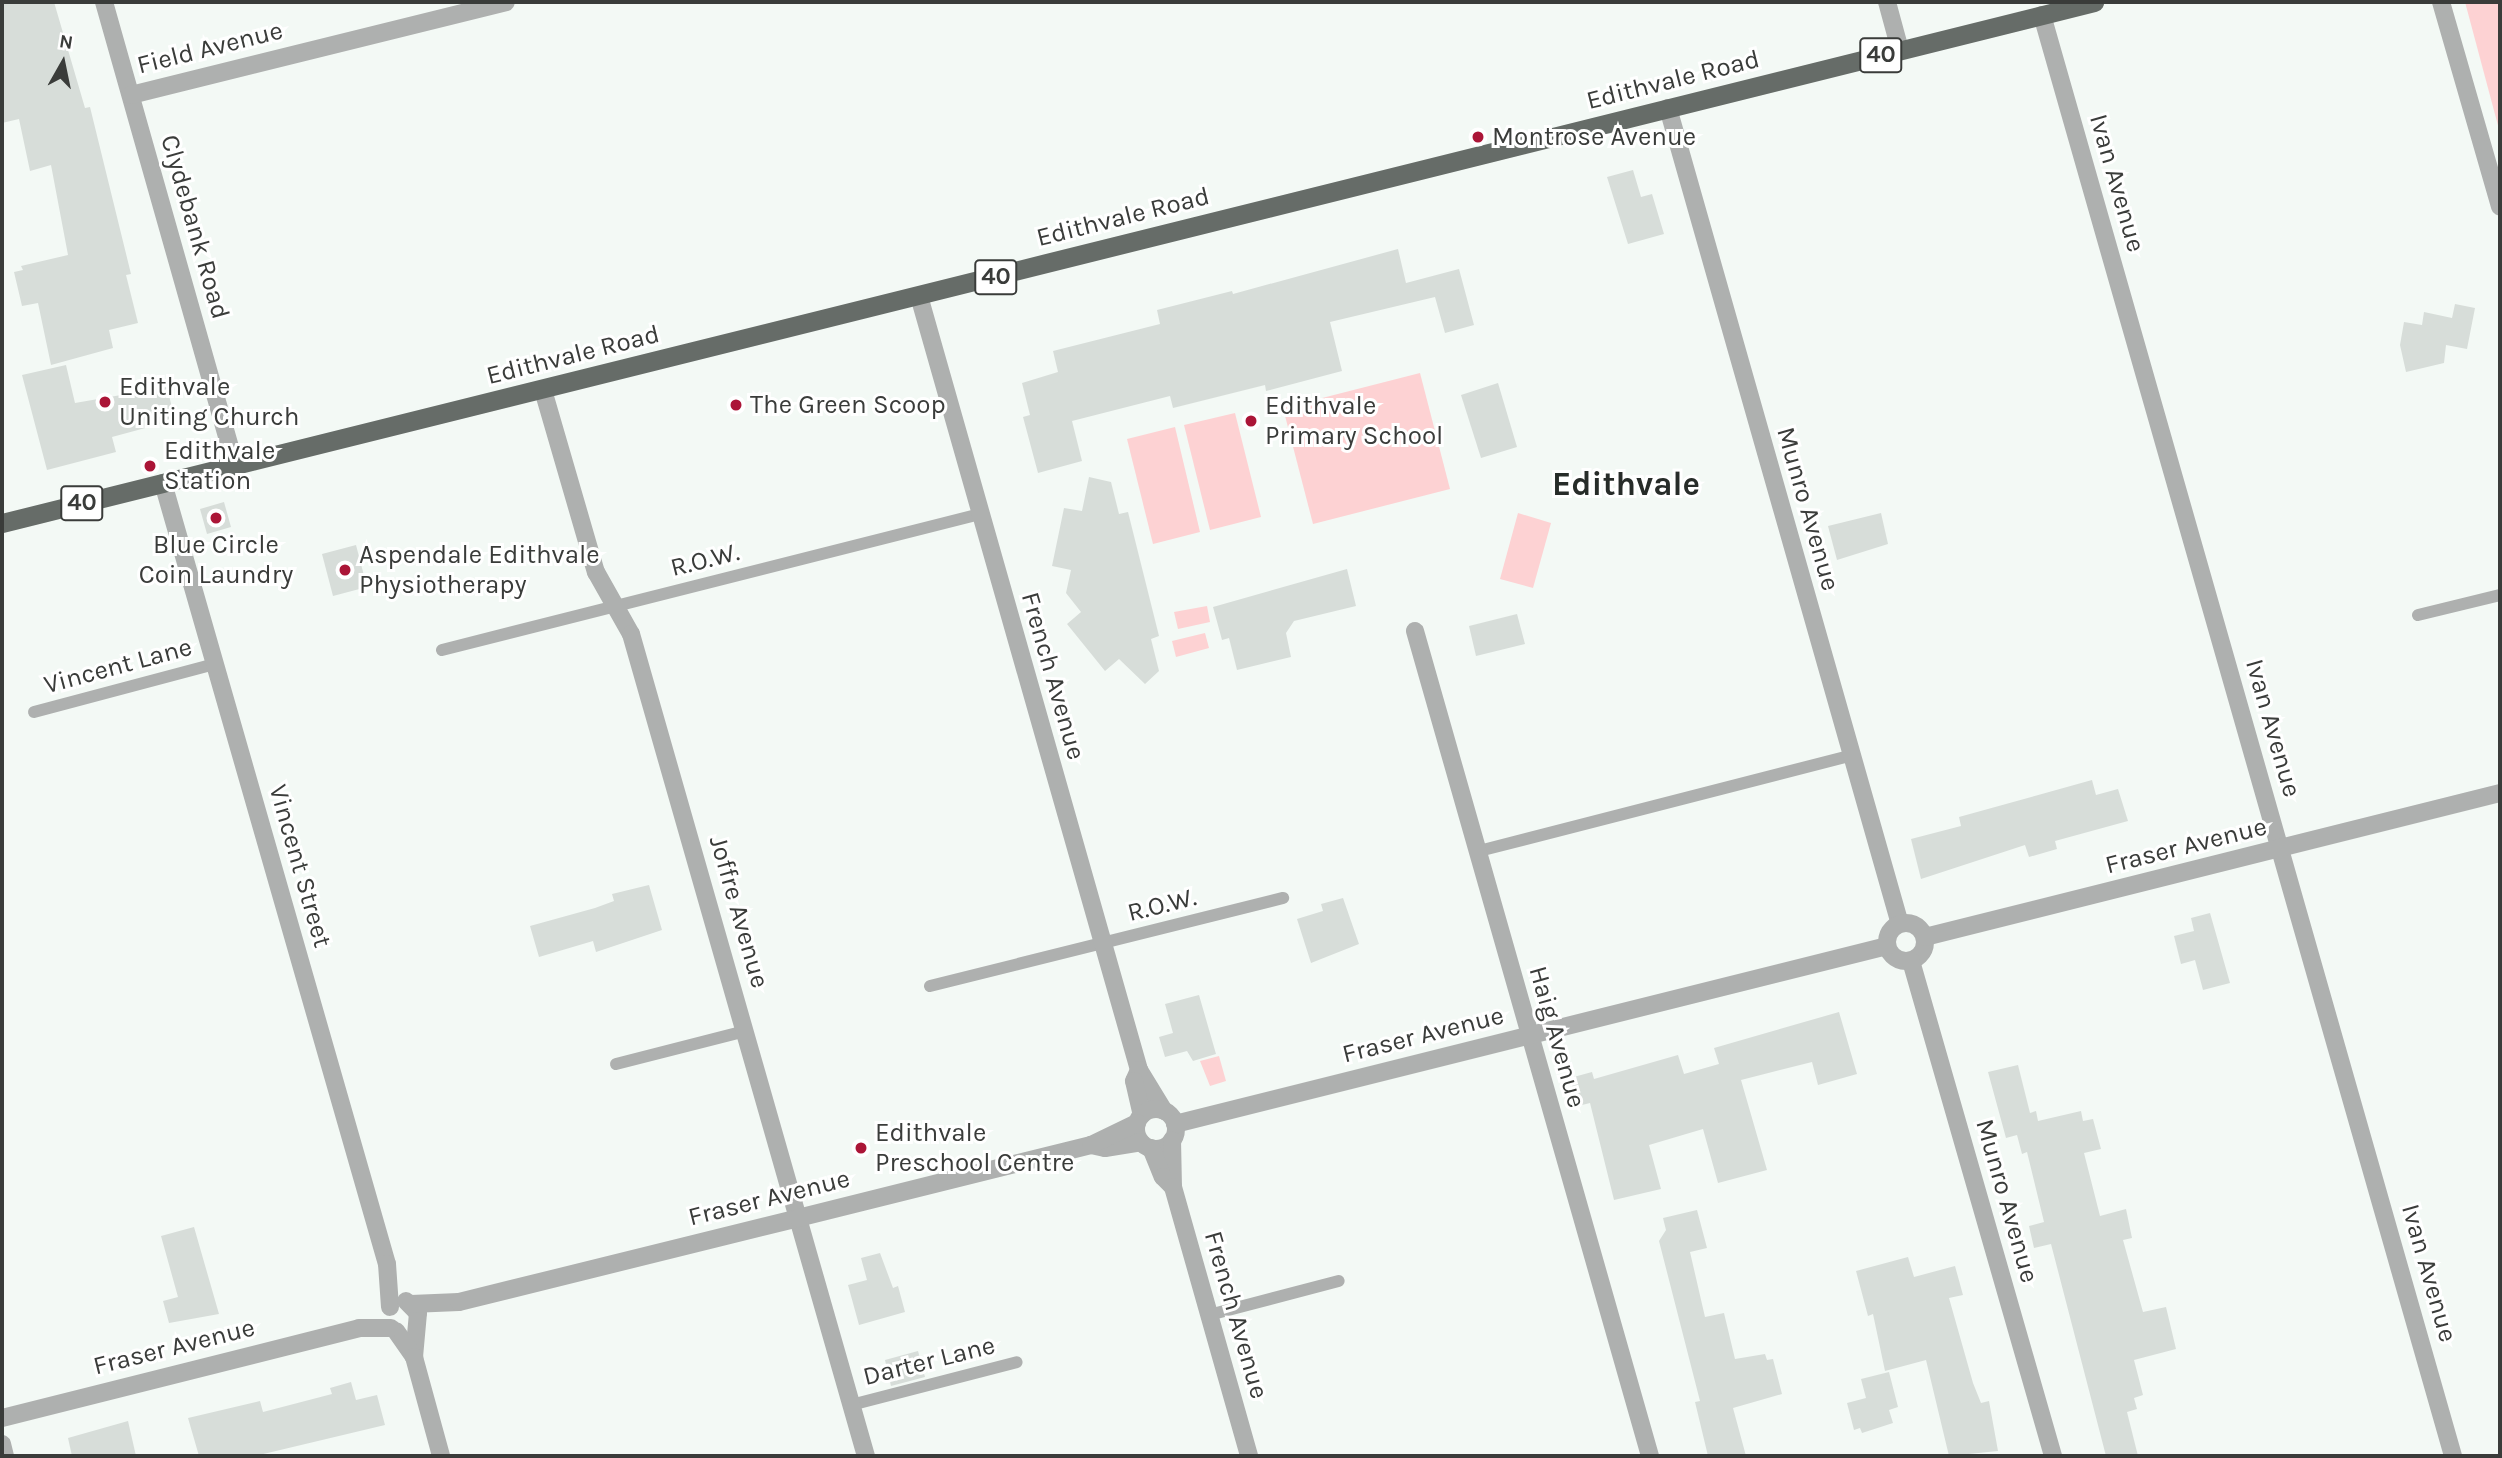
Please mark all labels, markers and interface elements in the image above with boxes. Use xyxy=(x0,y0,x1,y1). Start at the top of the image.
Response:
street label: Field Avenue xyxy=(134,15,286,81)
north arrow xyxy=(28,28,98,98)
text: N xyxy=(58,30,75,54)
road number: 40 xyxy=(1858,34,1904,76)
street label: Edithvale Road xyxy=(1583,43,1763,117)
street label: Ivan Avenue xyxy=(2082,110,2152,256)
place label: Montrose Avenue xyxy=(1492,121,1696,153)
marker: Montrose Avenue xyxy=(1470,129,1486,145)
street label: Clydebank Road xyxy=(154,131,236,323)
street label: Edithvale Road xyxy=(1033,180,1213,254)
road number: 40 xyxy=(973,256,1019,298)
street label: Edithvale Road xyxy=(483,318,663,392)
place label: Edithvale Uniting Church xyxy=(119,371,299,432)
place label: The Green Scoop xyxy=(750,389,946,421)
place label: Edithvale Primary School xyxy=(1265,390,1443,452)
marker: Edithvale Uniting Church xyxy=(97,394,113,410)
marker: The Green Scoop xyxy=(728,397,744,413)
marker: Edithvale Primary School xyxy=(1243,413,1259,429)
street label: Munro Avenue xyxy=(1770,424,1846,594)
place label: Edithvale Station xyxy=(164,435,275,496)
marker: Edithvale Station xyxy=(142,458,158,474)
district label: Edithvale xyxy=(1552,465,1700,505)
road number: 40 xyxy=(59,482,105,524)
marker: Blue Circle Coin Laundry xyxy=(208,510,224,526)
place label: Blue Circle Coin Laundry xyxy=(139,529,293,590)
street label: R.O.W. xyxy=(667,536,743,584)
place label: Aspendale Edithvale Physiotherapy xyxy=(359,539,600,600)
marker: Aspendale Edithvale Physiotherapy xyxy=(337,562,353,578)
street label: French Avenue xyxy=(1014,589,1092,763)
street label: Vincent Lane xyxy=(41,631,195,701)
street label: Ivan Avenue xyxy=(2238,655,2308,801)
street label: Vincent Street xyxy=(262,781,338,951)
street label: Fraser Avenue xyxy=(2102,811,2270,881)
street label: Joffre Avenue xyxy=(702,832,776,992)
street label: R.O.W. xyxy=(1124,881,1200,929)
street label: Haig Avenue xyxy=(1522,963,1592,1111)
street label: Fraser Avenue xyxy=(1339,1000,1507,1070)
street label: Munro Avenue xyxy=(1969,1116,2045,1286)
place label: Edithvale Preschool Centre xyxy=(875,1117,1074,1178)
marker: Edithvale Preschool Centre xyxy=(853,1140,869,1156)
street label: Fraser Avenue xyxy=(685,1163,853,1233)
street label: Ivan Avenue xyxy=(2394,1200,2464,1346)
street label: French Avenue xyxy=(1197,1228,1275,1402)
street label: Fraser Avenue xyxy=(90,1312,258,1382)
street label: Darter Lane xyxy=(860,1330,998,1392)

